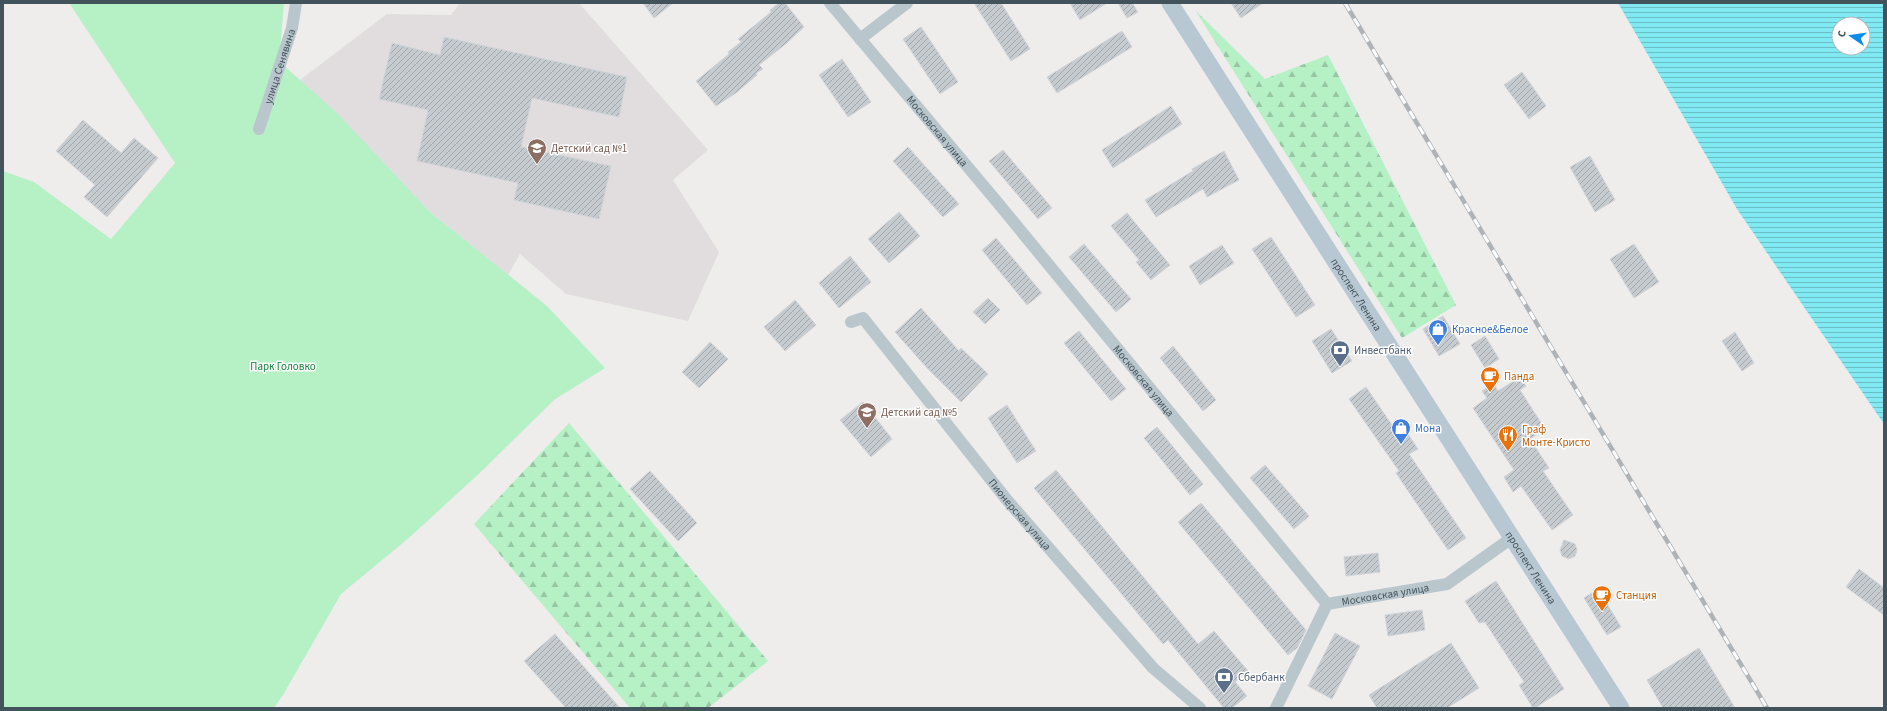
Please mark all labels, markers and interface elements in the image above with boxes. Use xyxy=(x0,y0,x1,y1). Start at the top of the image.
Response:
north arrow xyxy=(1831,16,1871,56)
street label: улица Сенявина xyxy=(261,27,299,106)
text: С xyxy=(1834,28,1850,39)
street label: Московская улица xyxy=(903,92,971,170)
school or university icon: Детский сад №1 xyxy=(526,137,548,165)
place label: Детский сад №1 xyxy=(551,141,627,156)
street label: проспект Ленина xyxy=(1327,255,1385,334)
shop icon: Красное&Белое xyxy=(1427,318,1449,346)
place label: Красное&Белое xyxy=(1452,322,1529,337)
bank icon: Инвестбанк xyxy=(1329,339,1351,367)
street label: Московская улица xyxy=(1110,342,1177,420)
place label: Инвестбанк xyxy=(1354,343,1412,358)
park label: Парк Головко xyxy=(250,359,316,374)
cafe icon: Панда xyxy=(1479,365,1501,393)
place label: Панда xyxy=(1504,369,1534,384)
school or university icon: Детский сад №5 xyxy=(856,401,878,429)
place label: Детский сад №5 xyxy=(881,405,957,420)
shop icon: Мона xyxy=(1390,417,1412,445)
place label: Мона xyxy=(1415,421,1441,436)
place label: Граф Монте-Кристо xyxy=(1522,422,1591,450)
restaurant icon: Граф Монте-Кристо xyxy=(1497,424,1519,452)
street label: Пионерская улица xyxy=(985,476,1054,554)
street label: проспект Ленина xyxy=(1502,528,1560,607)
street label: Московская улица xyxy=(1341,580,1430,609)
cafe icon: Станция xyxy=(1591,584,1613,612)
place label: Станция xyxy=(1616,588,1657,603)
bank icon: Сбербанк xyxy=(1213,666,1235,694)
place label: Сбербанк xyxy=(1238,670,1285,685)

